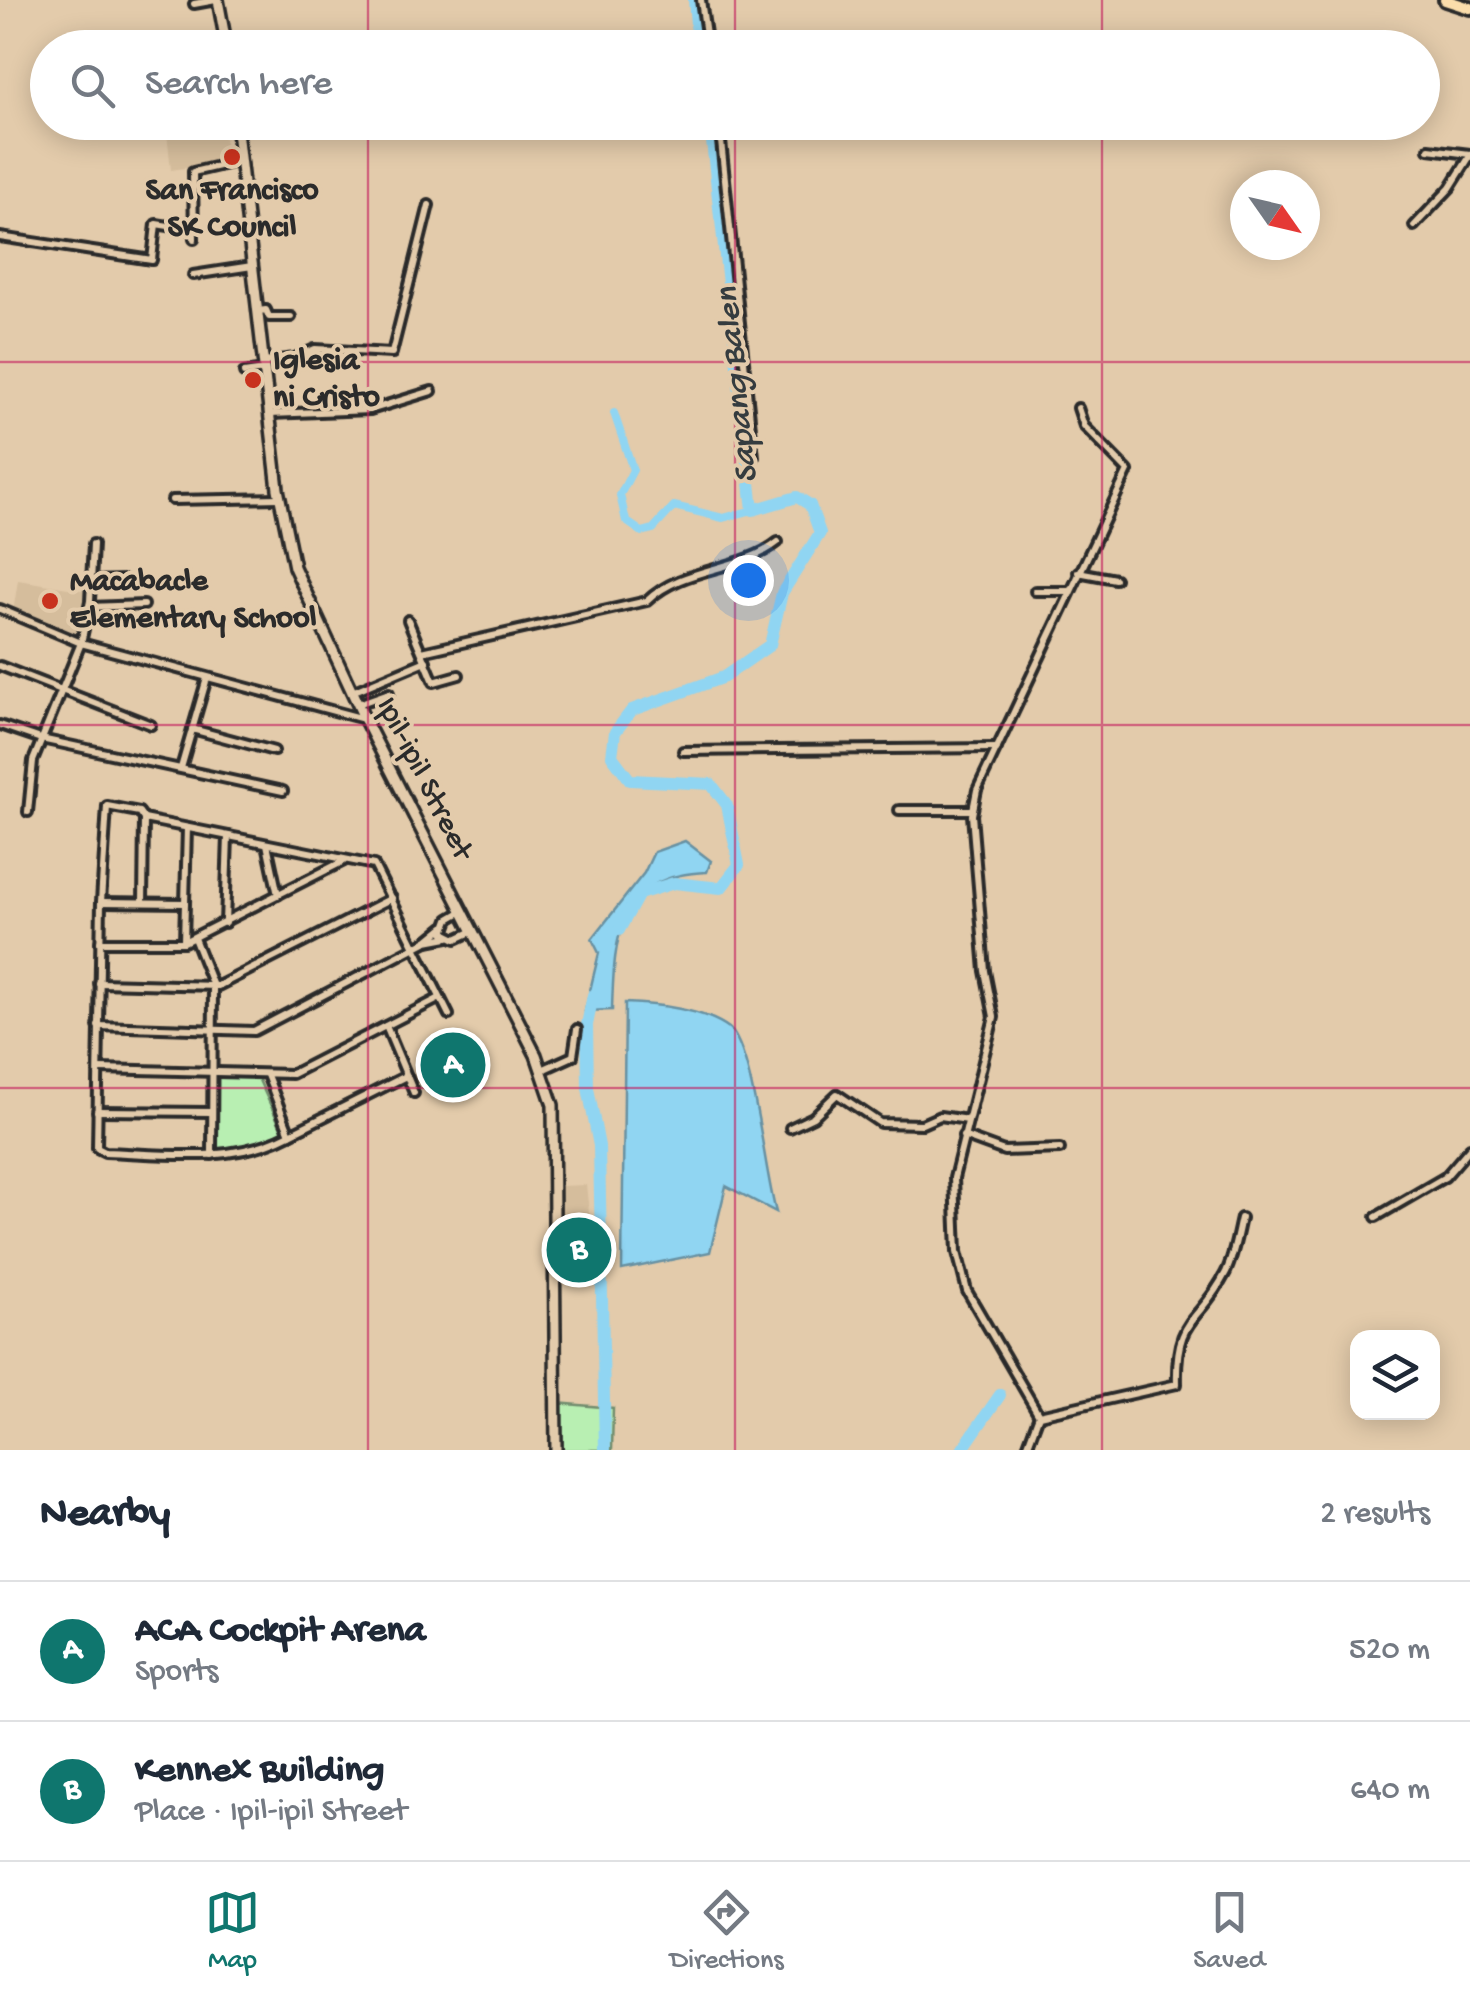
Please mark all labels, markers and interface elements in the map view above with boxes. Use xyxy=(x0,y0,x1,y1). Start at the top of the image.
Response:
search box xyxy=(30,30,1440,140)
icon: search xyxy=(65,58,120,113)
text: Search here xyxy=(145,63,332,107)
marker: San Francisco SK Council xyxy=(221,146,243,168)
north arrow xyxy=(1230,170,1320,260)
place label: San Francisco SK Council xyxy=(145,173,319,248)
water label: Sapang Balen xyxy=(708,285,770,485)
place label: Iglesia ni Cristo xyxy=(273,343,380,418)
marker: Iglesia ni Cristo xyxy=(242,369,264,391)
your location xyxy=(723,555,774,606)
place label: Macabacle Elementary School xyxy=(70,564,317,639)
marker: Macabacle Elementary School xyxy=(39,590,61,612)
street label: Ipil-ipil Street xyxy=(366,691,481,869)
pin: A xyxy=(420,1028,486,1102)
pin: B xyxy=(546,1212,612,1288)
map controls xyxy=(1350,1330,1440,1420)
button: layers xyxy=(1350,1330,1440,1420)
text: Nearby xyxy=(40,1491,170,1540)
text: 2 results xyxy=(1320,1496,1430,1534)
text: ACA Cockpit Arena xyxy=(135,1610,426,1654)
text: A xyxy=(63,1632,82,1670)
text: 520 m xyxy=(1349,1632,1430,1670)
text: Sports xyxy=(135,1654,218,1692)
text: Kennex Building xyxy=(135,1750,384,1794)
text: B xyxy=(64,1772,81,1810)
text: 640 m xyxy=(1350,1772,1430,1810)
text: Place · Ipil-ipil Street xyxy=(135,1794,407,1832)
tab: Map xyxy=(205,1885,260,1978)
tab: Directions xyxy=(670,1885,784,1978)
tab: Saved xyxy=(1193,1885,1265,1978)

